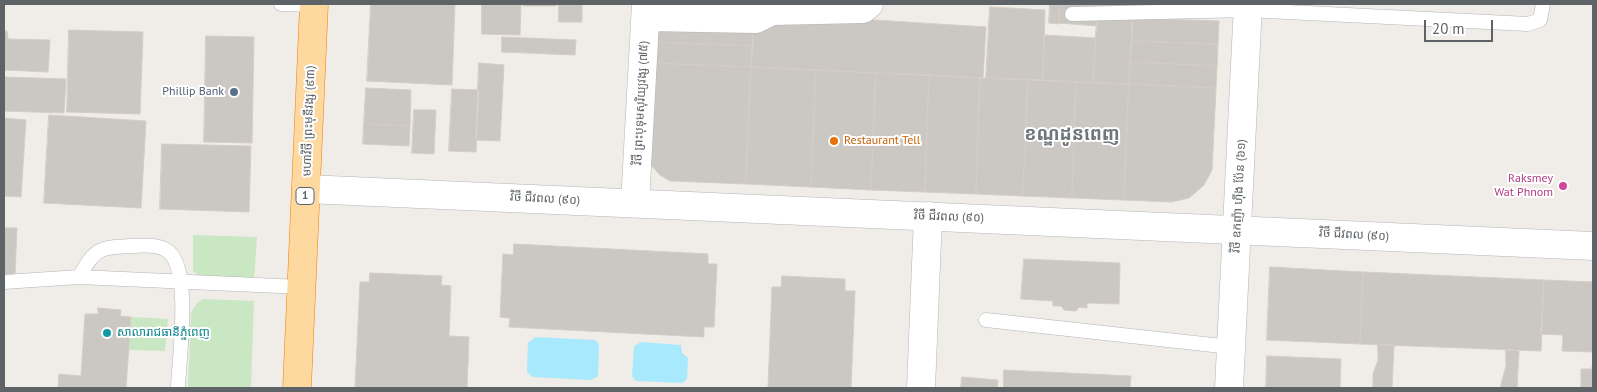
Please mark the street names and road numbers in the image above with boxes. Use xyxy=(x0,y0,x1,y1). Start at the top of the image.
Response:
street label: វិថី ព្រះបុទុមសុរិយ្យវង្ស (៧៥) xyxy=(631,40,651,166)
street label: មហាវិថី ព្រះមុនីវង្ស (៩៣) xyxy=(300,65,318,177)
street label: វិថី ឧកញ៉ា ហ៊ីង ប៉ែន (៦១) xyxy=(1229,139,1249,253)
road number: 1 xyxy=(296,188,314,205)
street label: វិថី ជីវពល (៩០) xyxy=(510,190,580,208)
street label: វិថី ជីវពល (៩០) xyxy=(914,209,984,225)
street label: វិថី ជីវពល (៩០) xyxy=(1319,226,1389,244)

